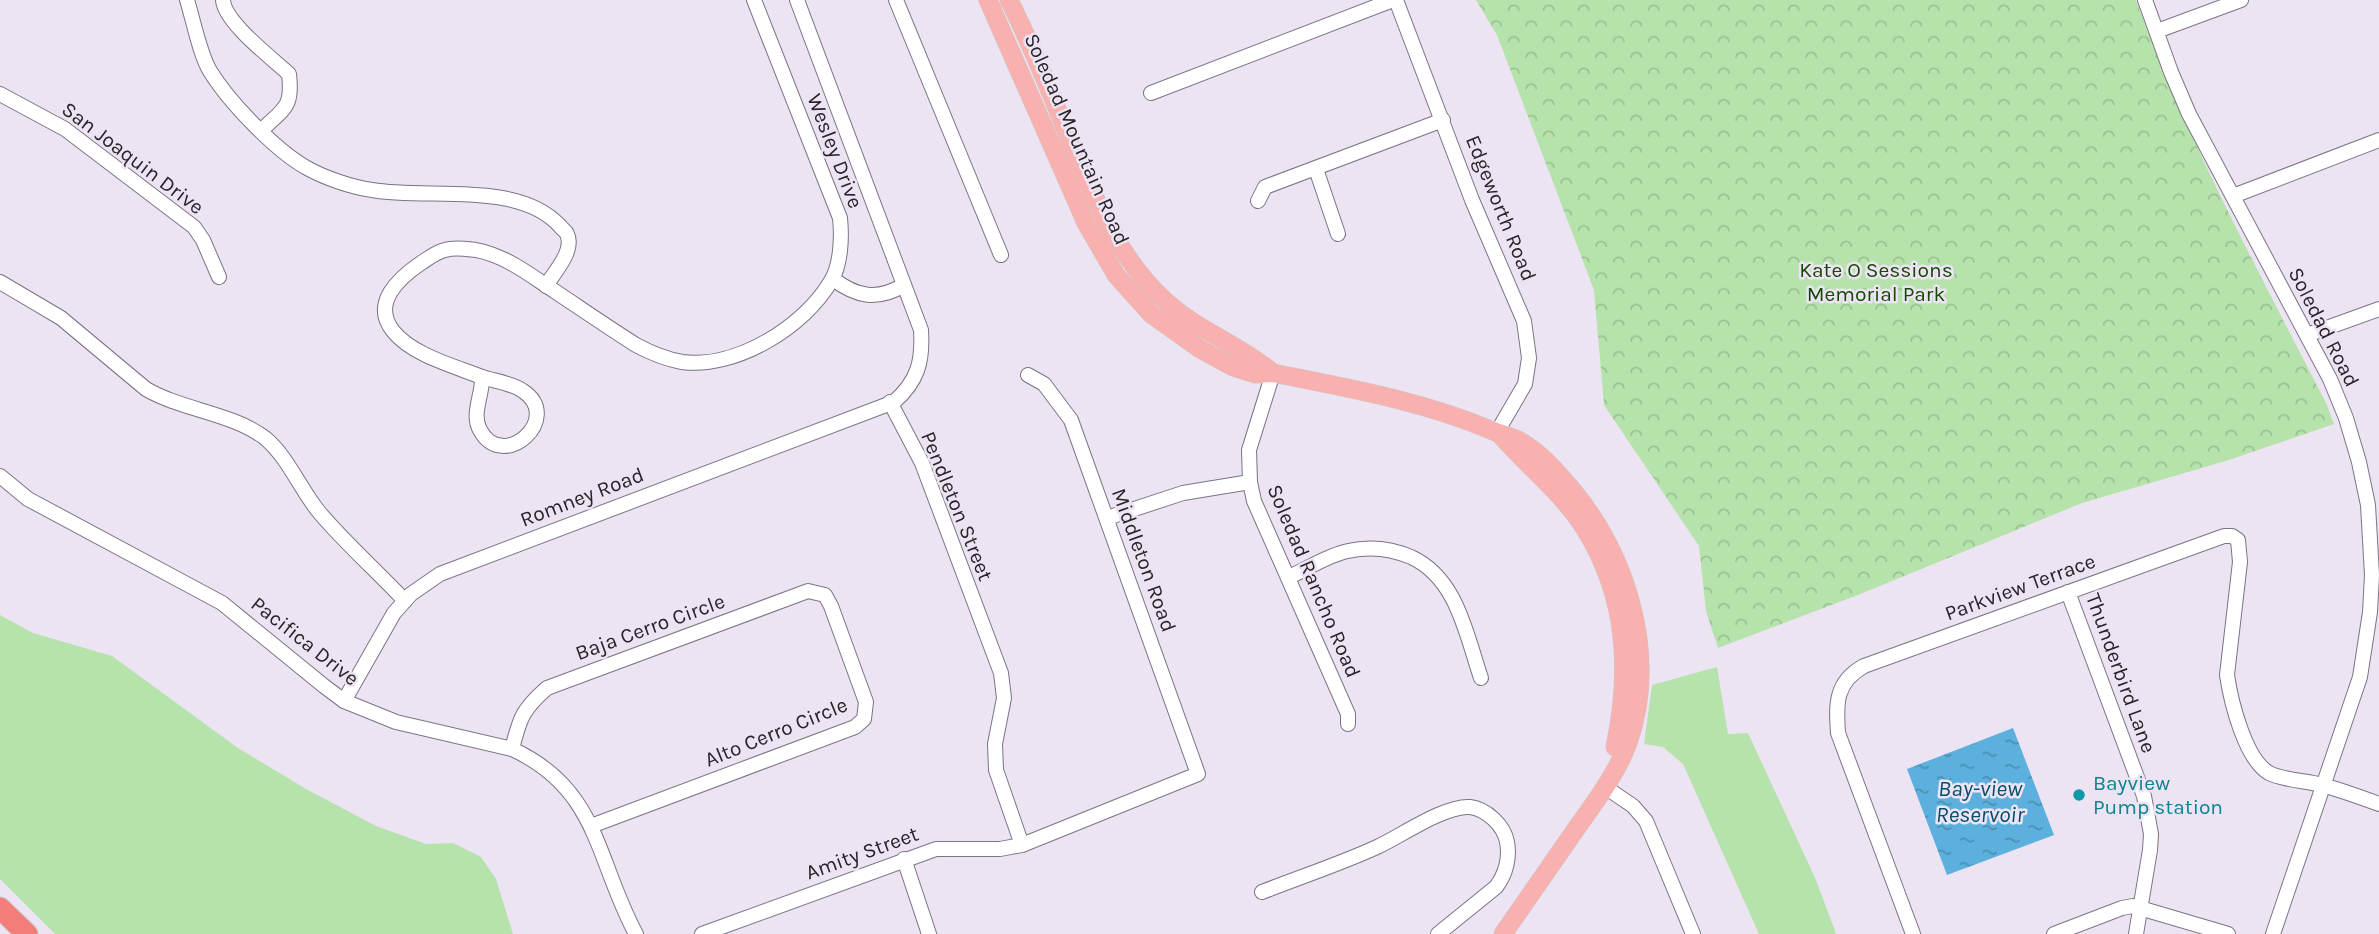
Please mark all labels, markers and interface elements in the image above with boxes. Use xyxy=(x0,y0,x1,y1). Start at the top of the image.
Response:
street label: Soledad Mountain Road xyxy=(1020,30,1134,248)
street label: Wesley Drive xyxy=(802,90,868,212)
street label: San Joaquin Drive xyxy=(57,97,209,219)
street label: Edgeworth Road xyxy=(1461,132,1541,284)
park label: Kate O Sessions Memorial Park xyxy=(1799,258,1953,306)
street label: Soledad Road xyxy=(2284,263,2364,391)
street label: Pendleton Street xyxy=(916,428,998,584)
street label: Romney Road xyxy=(517,462,647,532)
street label: Soledad Rancho Road xyxy=(1262,481,1366,681)
street label: Middleton Road xyxy=(1107,485,1181,635)
street label: Parkview Terrace xyxy=(1941,549,2099,625)
street label: Baja Cerro Circle xyxy=(572,589,728,665)
street label: Thunderbird Lane xyxy=(2081,590,2161,756)
street label: Pacifica Drive xyxy=(246,591,364,691)
street label: Alto Cerro Circle xyxy=(701,692,851,772)
place label: Bayview Pump station xyxy=(2093,771,2223,819)
water label: Bay-view Reservoir xyxy=(1936,775,2025,828)
marker: Bayview Pump station xyxy=(2071,787,2087,803)
street label: Amity Street xyxy=(802,821,922,885)

